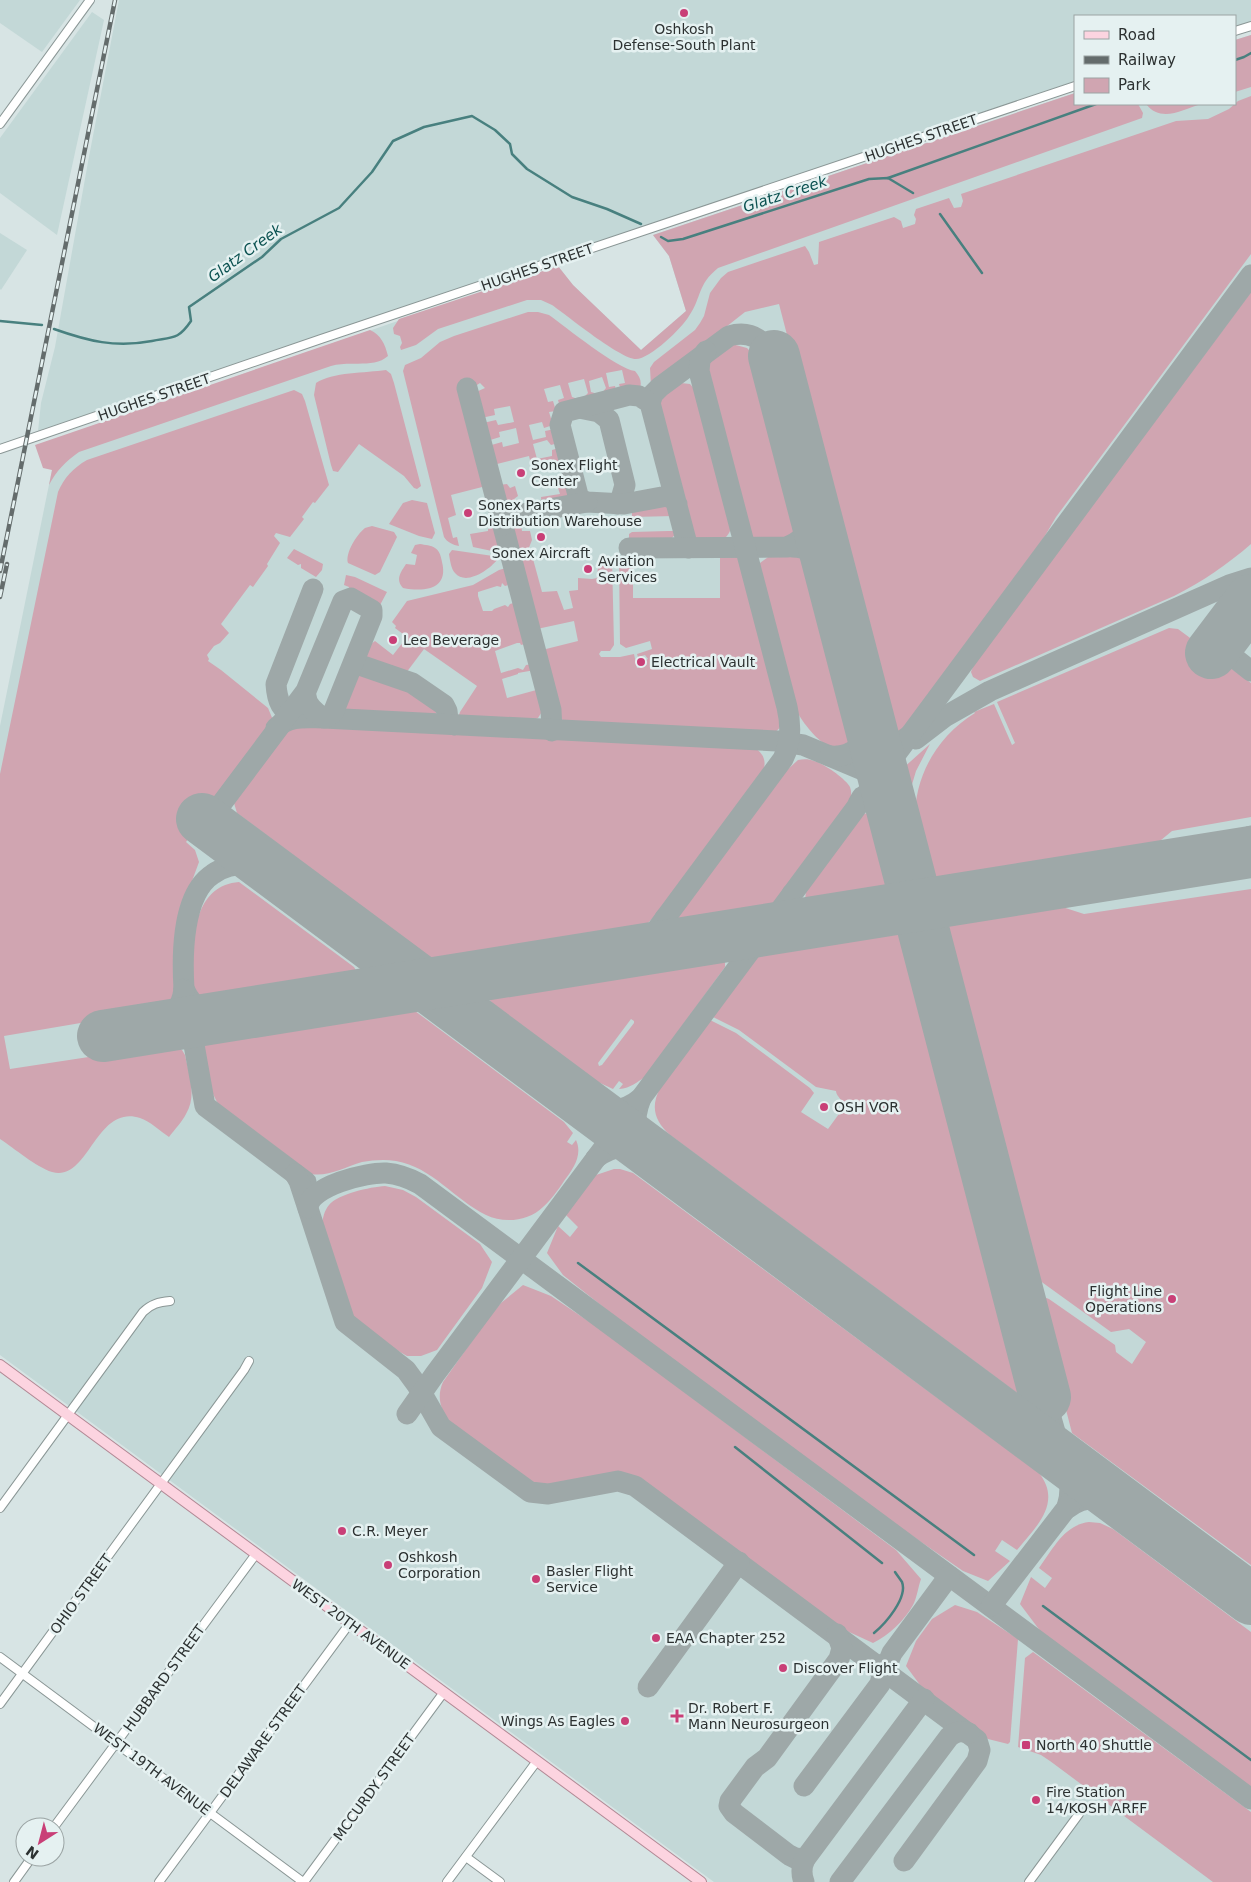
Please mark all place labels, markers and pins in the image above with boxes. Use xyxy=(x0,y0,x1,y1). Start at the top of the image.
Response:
marker: Oshkosh Defense-South Plant xyxy=(678,7,690,19)
place label: Oshkosh Defense-South Plant xyxy=(612,21,756,53)
place label: Sonex Flight Center xyxy=(531,457,618,489)
marker: Sonex Flight Center xyxy=(515,467,527,479)
place label: Sonex Parts Distribution Warehouse xyxy=(478,497,642,529)
marker: Sonex Parts Distribution Warehouse xyxy=(462,507,474,519)
marker: Sonex Aircraft xyxy=(535,531,547,543)
place label: Sonex Aircraft xyxy=(492,545,591,561)
place label: Aviation Services xyxy=(598,553,657,585)
marker: Aviation Services xyxy=(582,563,594,575)
place label: Lee Beverage xyxy=(403,632,499,648)
marker: Lee Beverage xyxy=(387,634,399,646)
place label: Electrical Vault xyxy=(651,654,756,670)
marker: Electrical Vault xyxy=(635,656,647,668)
place label: OSH VOR xyxy=(834,1099,899,1115)
marker: OSH VOR xyxy=(818,1101,830,1113)
place label: Flight Line Operations xyxy=(1085,1283,1162,1315)
marker: Flight Line Operations xyxy=(1166,1293,1178,1305)
place label: C.R. Meyer xyxy=(352,1523,428,1539)
marker: C.R. Meyer xyxy=(336,1525,348,1537)
place label: Oshkosh Corporation xyxy=(398,1549,481,1581)
marker: Oshkosh Corporation xyxy=(382,1559,394,1571)
place label: Basler Flight Service xyxy=(546,1563,634,1595)
marker: Basler Flight Service xyxy=(530,1573,542,1585)
place label: EAA Chapter 252 xyxy=(666,1630,786,1646)
marker: EAA Chapter 252 xyxy=(650,1632,662,1644)
place label: Discover Flight xyxy=(793,1660,898,1676)
marker: Discover Flight xyxy=(777,1662,789,1674)
place label: Dr. Robert F. Mann Neurosurgeon xyxy=(688,1700,829,1732)
marker: Dr. Robert F. Mann Neurosurgeon xyxy=(670,1709,684,1723)
place label: Wings As Eagles xyxy=(501,1713,615,1729)
marker: Wings As Eagles xyxy=(619,1715,631,1727)
place label: North 40 Shuttle xyxy=(1036,1737,1152,1753)
marker: North 40 Shuttle xyxy=(1020,1739,1032,1751)
place label: Fire Station 14/KOSH ARFF xyxy=(1046,1784,1147,1816)
marker: Fire Station 14/KOSH ARFF xyxy=(1030,1794,1042,1806)

